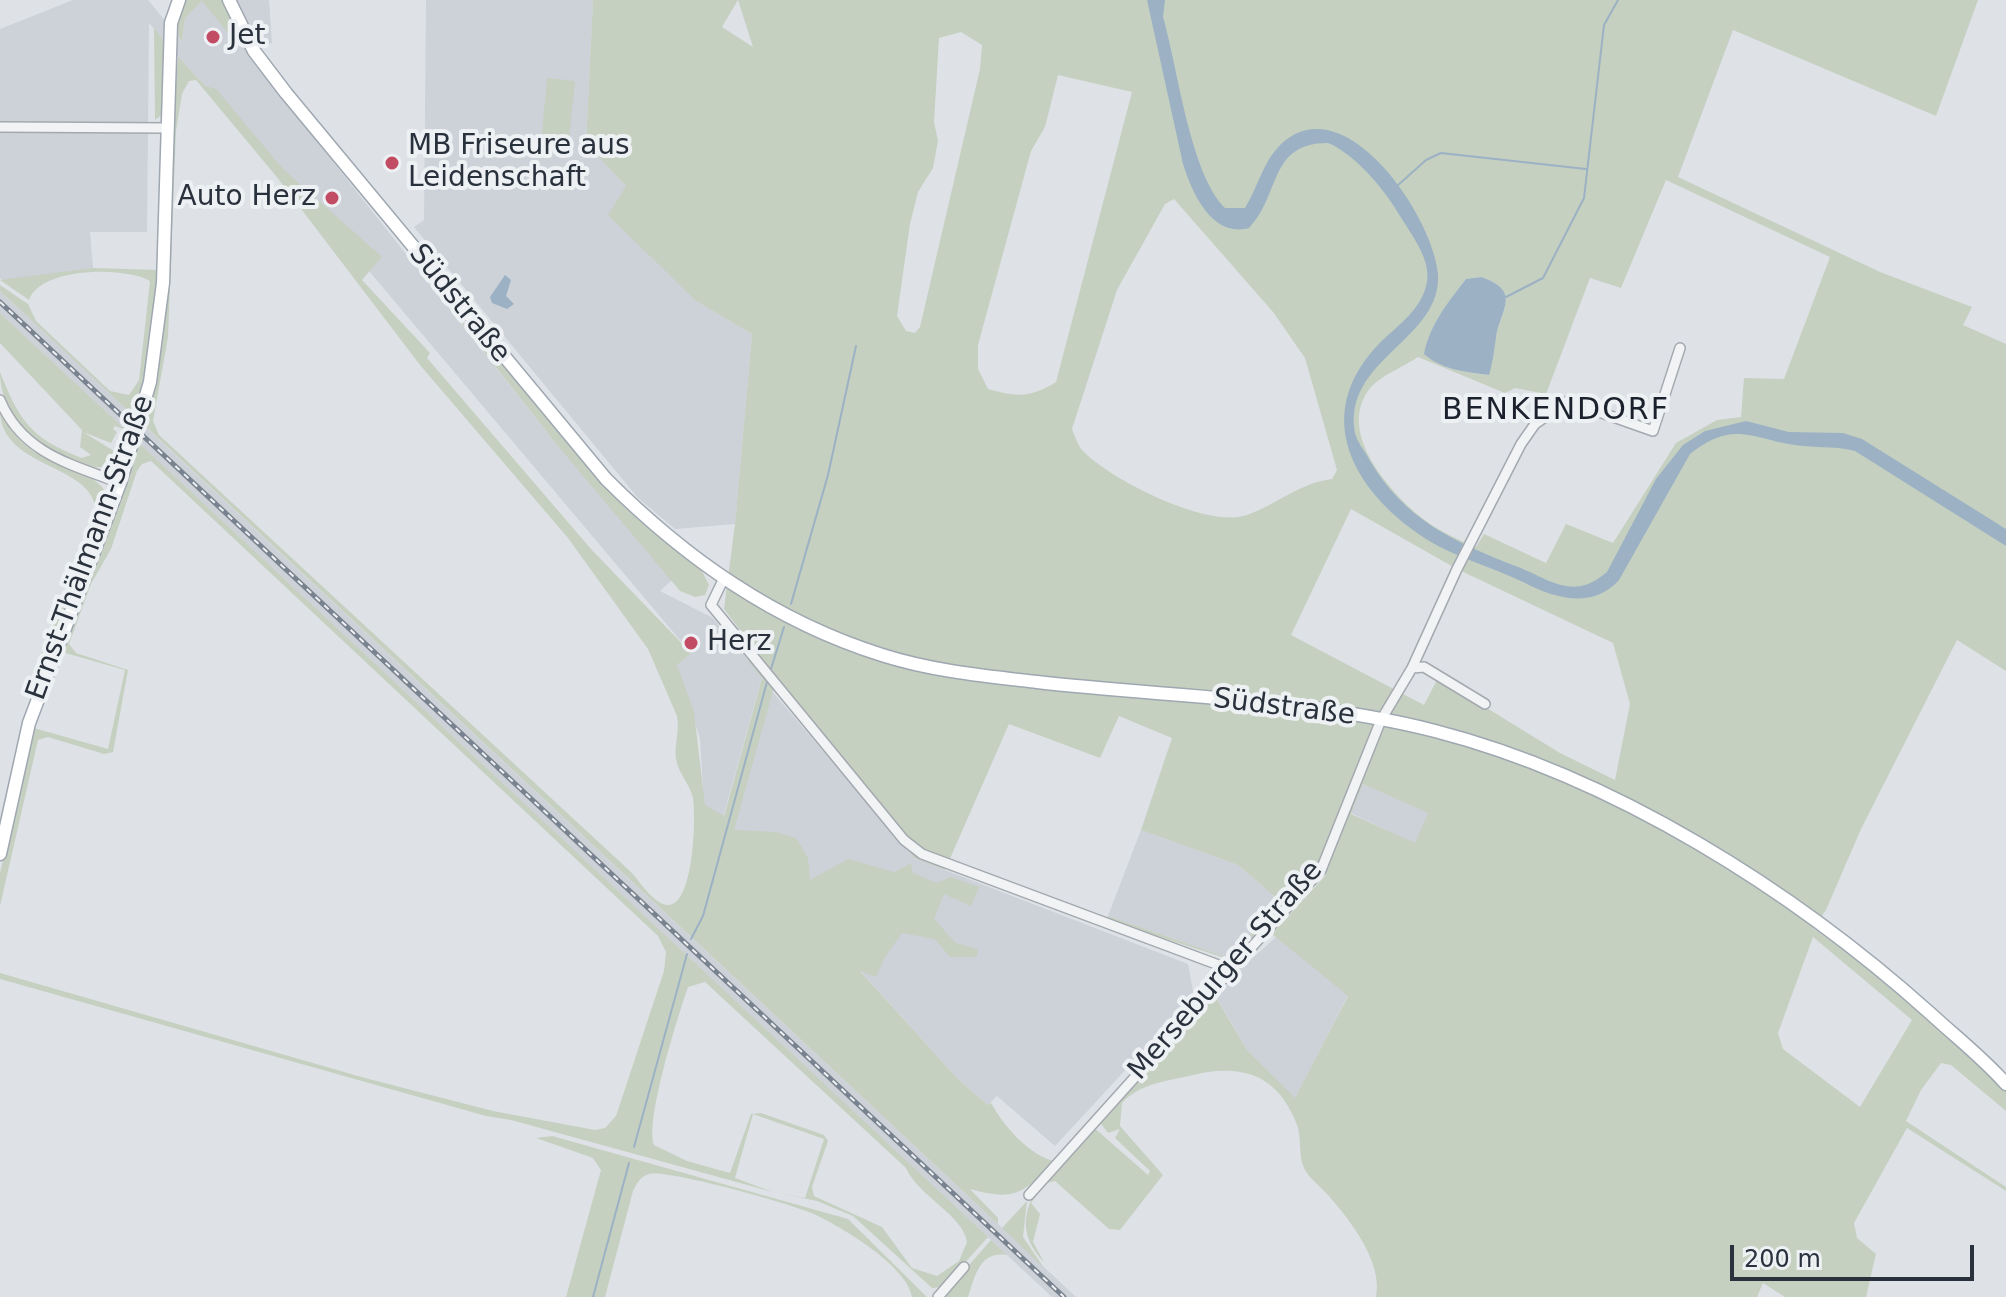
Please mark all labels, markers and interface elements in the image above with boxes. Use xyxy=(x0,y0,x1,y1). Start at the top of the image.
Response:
place label: Jet xyxy=(229,20,265,54)
marker: Jet xyxy=(204,28,222,46)
place label: MB Friseure aus Leidenschaft xyxy=(408,130,630,196)
marker: MB Friseure aus Leidenschaft xyxy=(383,154,401,172)
place label: Auto Herz xyxy=(178,181,316,215)
marker: Auto Herz xyxy=(323,189,341,207)
street label: Südstraße xyxy=(401,238,517,370)
street label: Ernst-Thälmann-Straße xyxy=(20,391,162,705)
district label: BENKENDORF xyxy=(1442,393,1670,429)
place label: Herz xyxy=(707,626,771,660)
marker: Herz xyxy=(682,634,700,652)
street label: Südstraße xyxy=(1211,683,1357,733)
street label: Merseburger Straße xyxy=(1122,855,1330,1087)
scale bar xyxy=(1734,1229,1978,1279)
text: 200 m xyxy=(1744,1245,1821,1273)

